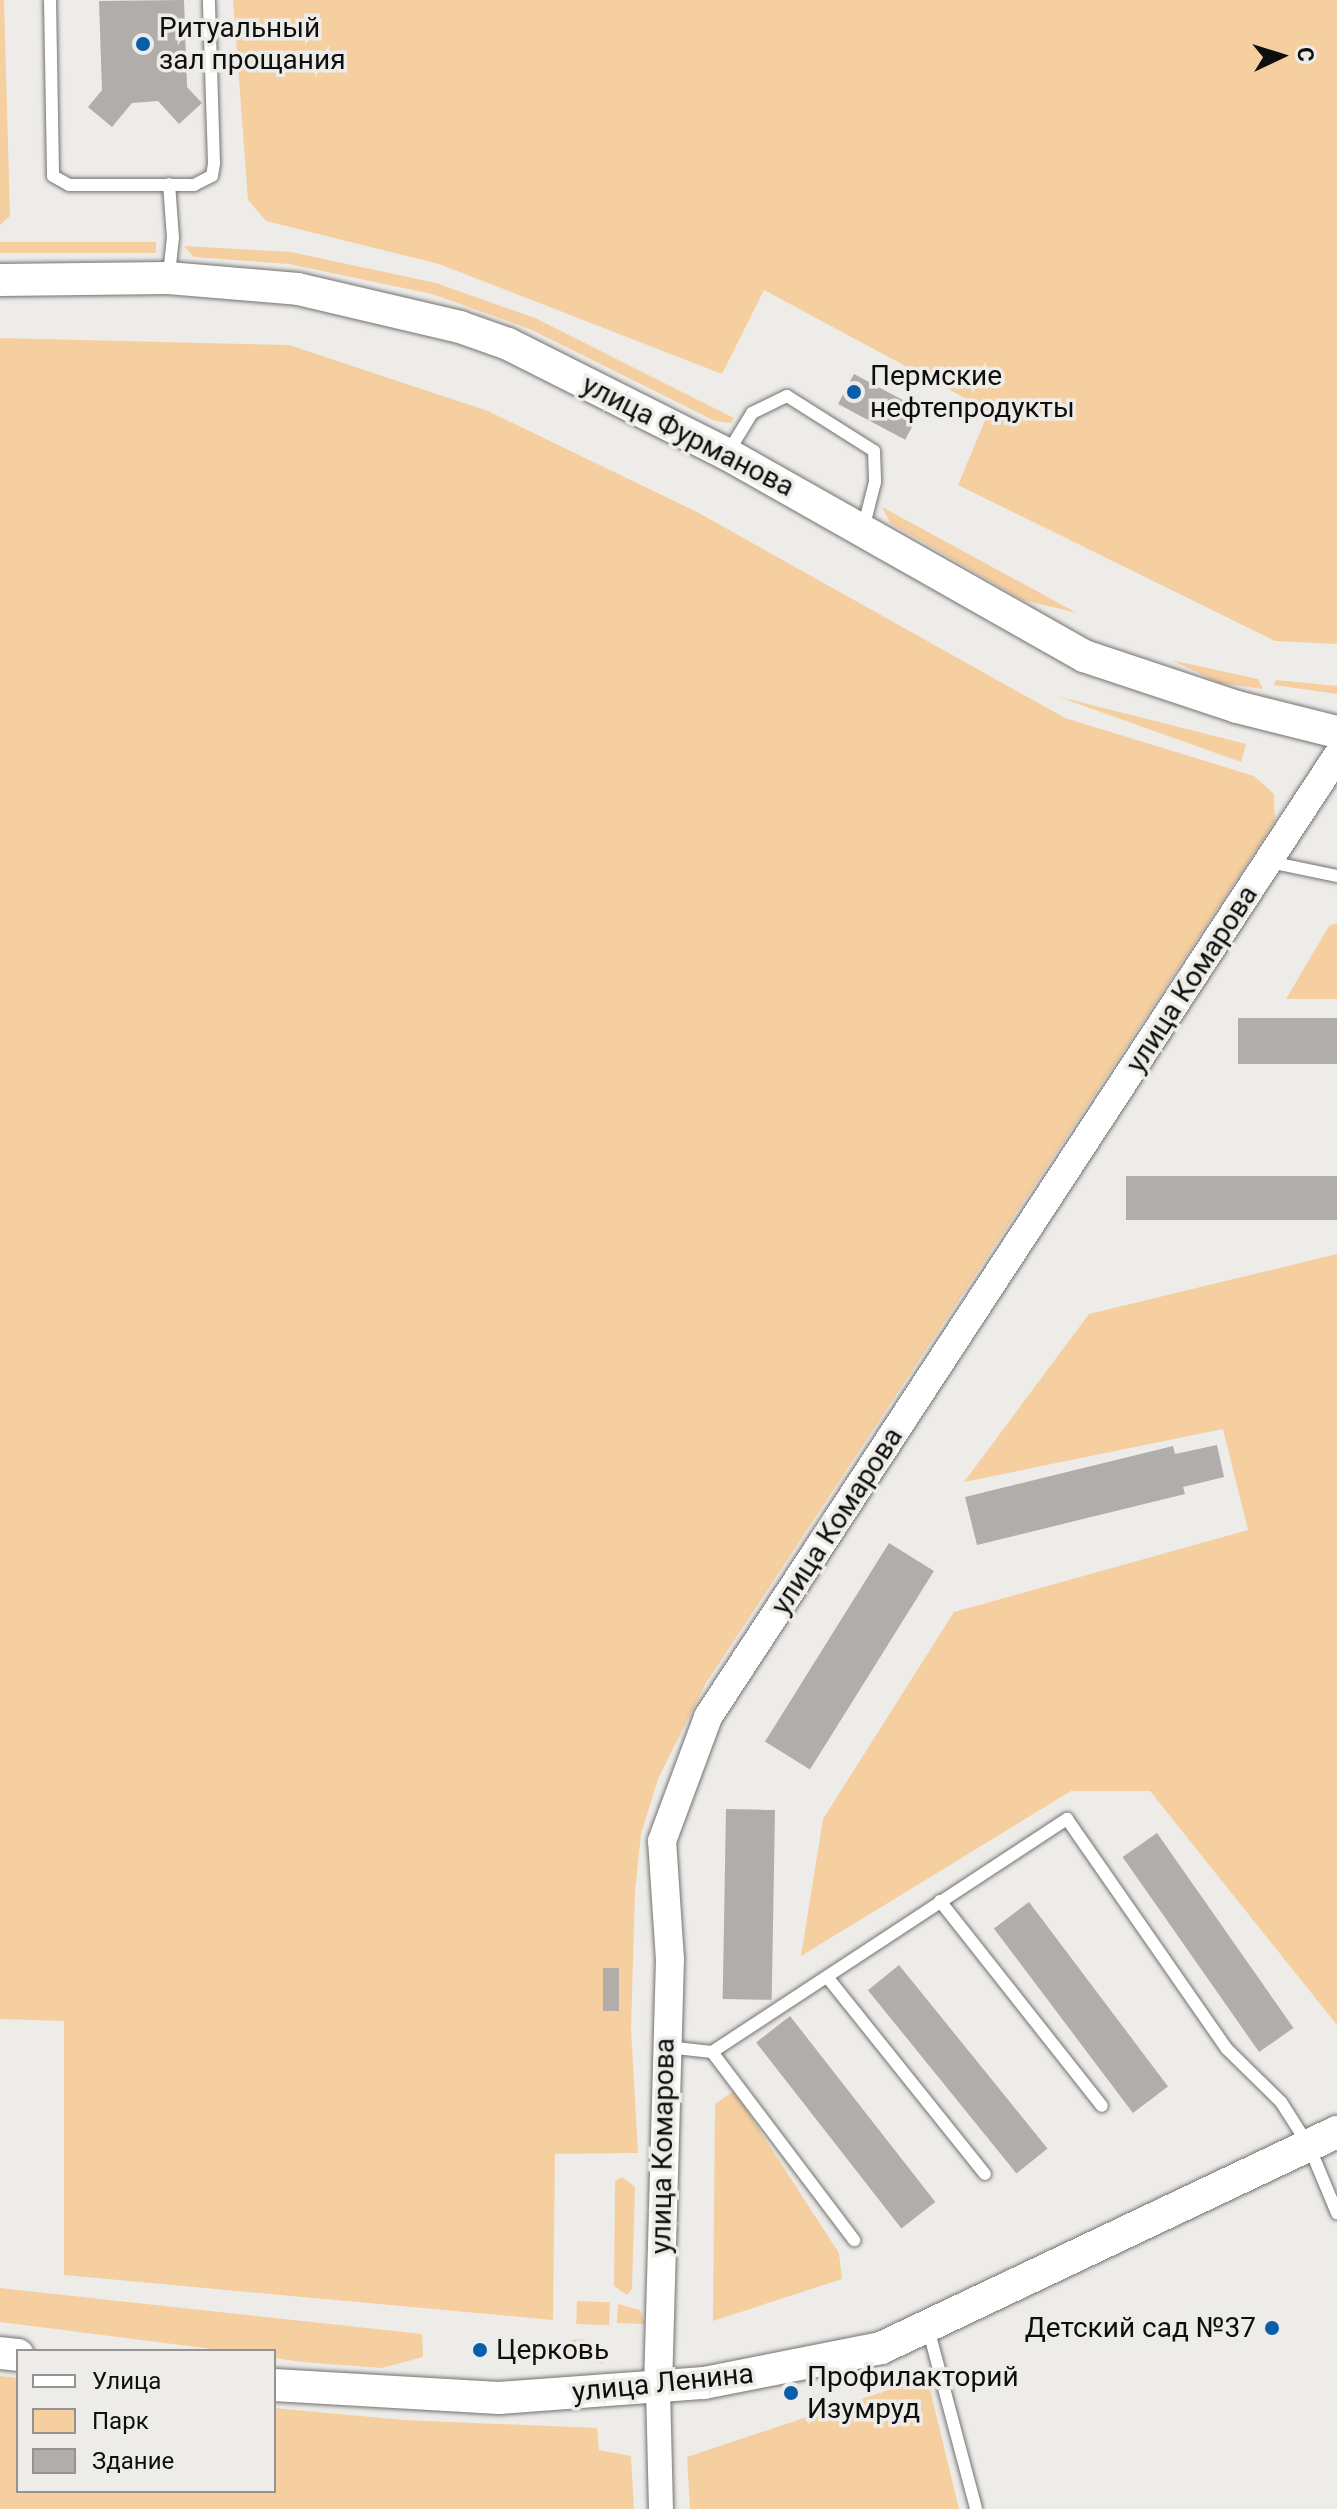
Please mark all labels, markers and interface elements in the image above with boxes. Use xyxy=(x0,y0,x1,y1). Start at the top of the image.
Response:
place label: Ритуальный зал прощания xyxy=(159,11,346,77)
north arrow xyxy=(1241,16,1321,96)
marker: Ритуальный зал прощания xyxy=(134,35,152,53)
text: С xyxy=(1292,46,1318,62)
place label: Пермские нефтепродукты xyxy=(870,359,1075,425)
street label: улица Фурманова xyxy=(576,368,800,504)
marker: Пермские нефтепродукты xyxy=(845,383,863,401)
street label: улица Комарова xyxy=(1119,879,1265,1079)
street label: улица Комарова xyxy=(764,1421,910,1621)
street label: улица Комарова xyxy=(644,2038,682,2254)
place label: Детский сад №37 xyxy=(1025,2311,1256,2345)
marker: Детский сад №37 xyxy=(1263,2319,1281,2337)
place label: Церковь xyxy=(496,2333,609,2367)
marker: Церковь xyxy=(471,2341,489,2359)
legend xyxy=(16,2349,276,2493)
street label: улица Ленина xyxy=(571,2357,755,2409)
place label: Профилакторий Изумруд xyxy=(807,2360,1019,2426)
text: Улица xyxy=(92,2367,161,2395)
marker: Профилакторий Изумруд xyxy=(782,2384,800,2402)
text: Парк xyxy=(92,2407,149,2435)
text: Здание xyxy=(92,2447,174,2475)

